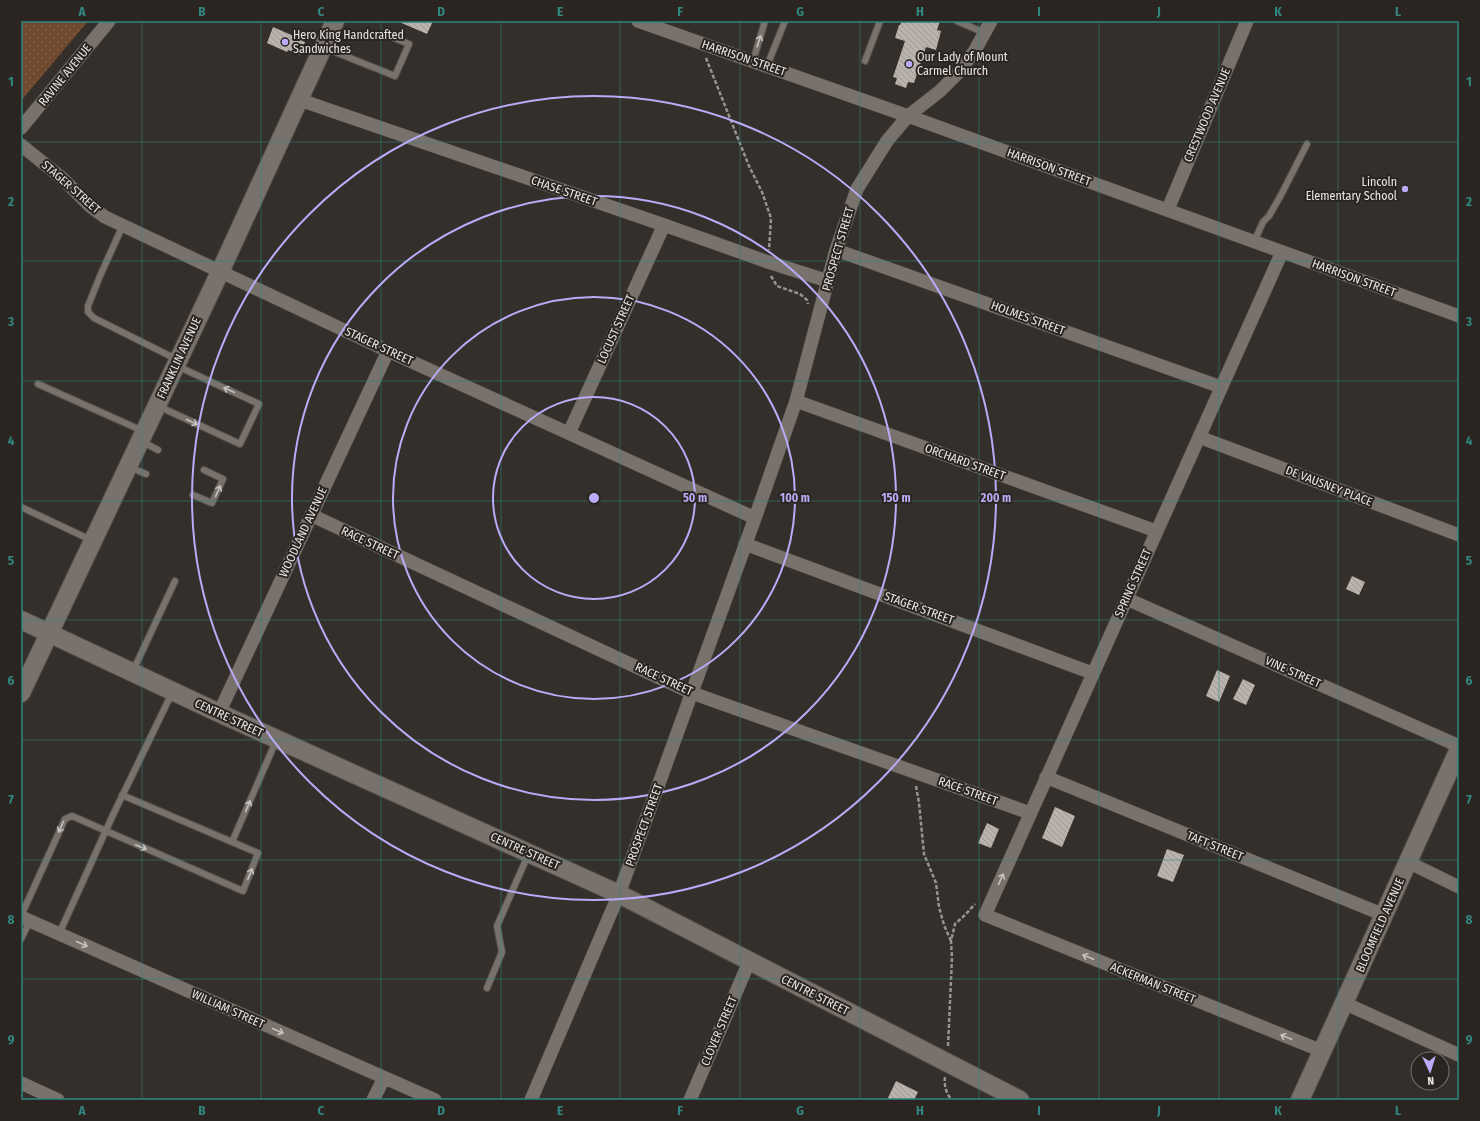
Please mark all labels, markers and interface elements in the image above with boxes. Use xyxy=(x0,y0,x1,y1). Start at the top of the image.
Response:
text: A xyxy=(77,4,86,19)
text: B xyxy=(198,4,206,19)
text: C xyxy=(318,4,325,19)
text: D xyxy=(437,4,445,19)
text: E xyxy=(557,4,563,19)
text: F xyxy=(677,4,683,19)
text: G xyxy=(796,4,804,19)
text: H xyxy=(916,4,924,19)
text: I xyxy=(1037,4,1041,19)
text: J xyxy=(1156,4,1161,19)
text: K xyxy=(1274,4,1282,19)
text: L xyxy=(1395,4,1401,19)
place label: Hero King Handcrafted Sandwiches xyxy=(293,28,404,56)
one-way arrow xyxy=(756,35,763,48)
marker: Hero King Handcrafted Sandwiches xyxy=(280,37,290,47)
street label: HARRISON STREET xyxy=(700,37,788,79)
street label: RAVINE AVENUE xyxy=(36,41,94,109)
place label: Our Lady of Mount Carmel Church xyxy=(917,50,1008,78)
marker: Our Lady of Mount Carmel Church xyxy=(904,59,914,69)
street label: CRESTWOOD AVENUE xyxy=(1181,65,1233,164)
text: 1 xyxy=(8,74,14,89)
text: 1 xyxy=(1466,74,1472,89)
street label: HARRISON STREET xyxy=(1005,145,1093,189)
street label: STAGER STREET xyxy=(39,158,104,217)
street label: CHASE STREET xyxy=(529,173,599,209)
place label: Lincoln Elementary School xyxy=(1306,175,1397,203)
marker: Lincoln Elementary School xyxy=(1400,184,1410,194)
text: 2 xyxy=(7,194,14,209)
text: 2 xyxy=(1465,194,1472,209)
street label: PROSPECT STREET xyxy=(819,205,857,293)
street label: HARRISON STREET xyxy=(1310,256,1398,300)
street label: LOCUST STREET xyxy=(595,292,638,366)
street label: HOLMES STREET xyxy=(989,298,1067,338)
text: 3 xyxy=(7,314,14,329)
text: 3 xyxy=(1465,314,1472,329)
street label: FRANKLIN AVENUE xyxy=(154,315,204,401)
street label: STAGER STREET xyxy=(343,324,416,368)
one-way arrow xyxy=(224,386,236,393)
one-way arrow xyxy=(185,419,197,426)
text: 4 xyxy=(8,433,15,448)
text: 4 xyxy=(1466,433,1473,448)
street label: ORCHARD STREET xyxy=(923,441,1008,483)
street label: DE VAUSNEY PLACE xyxy=(1284,463,1375,509)
street label: WOODLAND AVENUE xyxy=(276,484,330,579)
one-way arrow xyxy=(215,486,222,498)
centre of rings xyxy=(587,491,601,505)
text: 50 m xyxy=(683,491,707,505)
text: 100 m xyxy=(780,491,810,505)
text: 150 m xyxy=(881,491,911,505)
text: 200 m xyxy=(980,491,1011,505)
street label: RACE STREET xyxy=(339,524,401,563)
street label: SPRING STREET xyxy=(1112,546,1155,619)
text: 5 xyxy=(8,553,14,568)
text: 5 xyxy=(1466,553,1472,568)
street label: STAGER STREET xyxy=(882,589,956,627)
street label: VINE STREET xyxy=(1263,653,1323,691)
street label: RACE STREET xyxy=(633,660,695,699)
text: 6 xyxy=(8,673,15,688)
text: 6 xyxy=(1466,673,1473,688)
street label: CENTRE STREET xyxy=(192,696,266,740)
street label: RACE STREET xyxy=(937,774,1000,808)
street label: PROSPECT STREET xyxy=(623,781,666,868)
text: 7 xyxy=(8,792,14,807)
text: 7 xyxy=(1466,792,1472,807)
one-way arrow xyxy=(245,801,252,813)
one-way arrow xyxy=(57,820,64,832)
street label: TAFT STREET xyxy=(1185,828,1246,864)
street label: CENTRE STREET xyxy=(488,830,562,873)
one-way arrow xyxy=(134,844,146,851)
one-way arrow xyxy=(247,868,254,880)
one-way arrow xyxy=(997,874,1005,886)
street label: BLOOMFIELD AVENUE xyxy=(1353,875,1407,974)
text: 8 xyxy=(8,912,15,927)
text: 8 xyxy=(1466,912,1473,927)
one-way arrow xyxy=(76,941,88,949)
one-way arrow xyxy=(1082,952,1094,960)
street label: ACKERMAN STREET xyxy=(1108,960,1198,1007)
street label: CENTRE STREET xyxy=(779,972,852,1018)
street label: WILLIAM STREET xyxy=(189,987,267,1031)
street label: CLOVER STREET xyxy=(698,994,740,1068)
one-way arrow xyxy=(272,1028,284,1035)
text: 9 xyxy=(8,1032,15,1047)
one-way arrow xyxy=(1281,1032,1293,1040)
text: 9 xyxy=(1466,1032,1473,1047)
north arrow xyxy=(1410,1051,1450,1091)
text: N xyxy=(1427,1074,1434,1087)
text: A xyxy=(77,1103,86,1118)
text: B xyxy=(198,1103,206,1118)
text: C xyxy=(318,1103,325,1118)
text: D xyxy=(437,1103,445,1118)
text: E xyxy=(557,1103,563,1118)
text: F xyxy=(677,1103,683,1118)
text: G xyxy=(796,1103,804,1118)
text: H xyxy=(916,1103,924,1118)
text: I xyxy=(1037,1103,1041,1118)
text: J xyxy=(1156,1103,1161,1118)
text: K xyxy=(1274,1103,1282,1118)
text: L xyxy=(1395,1103,1401,1118)

